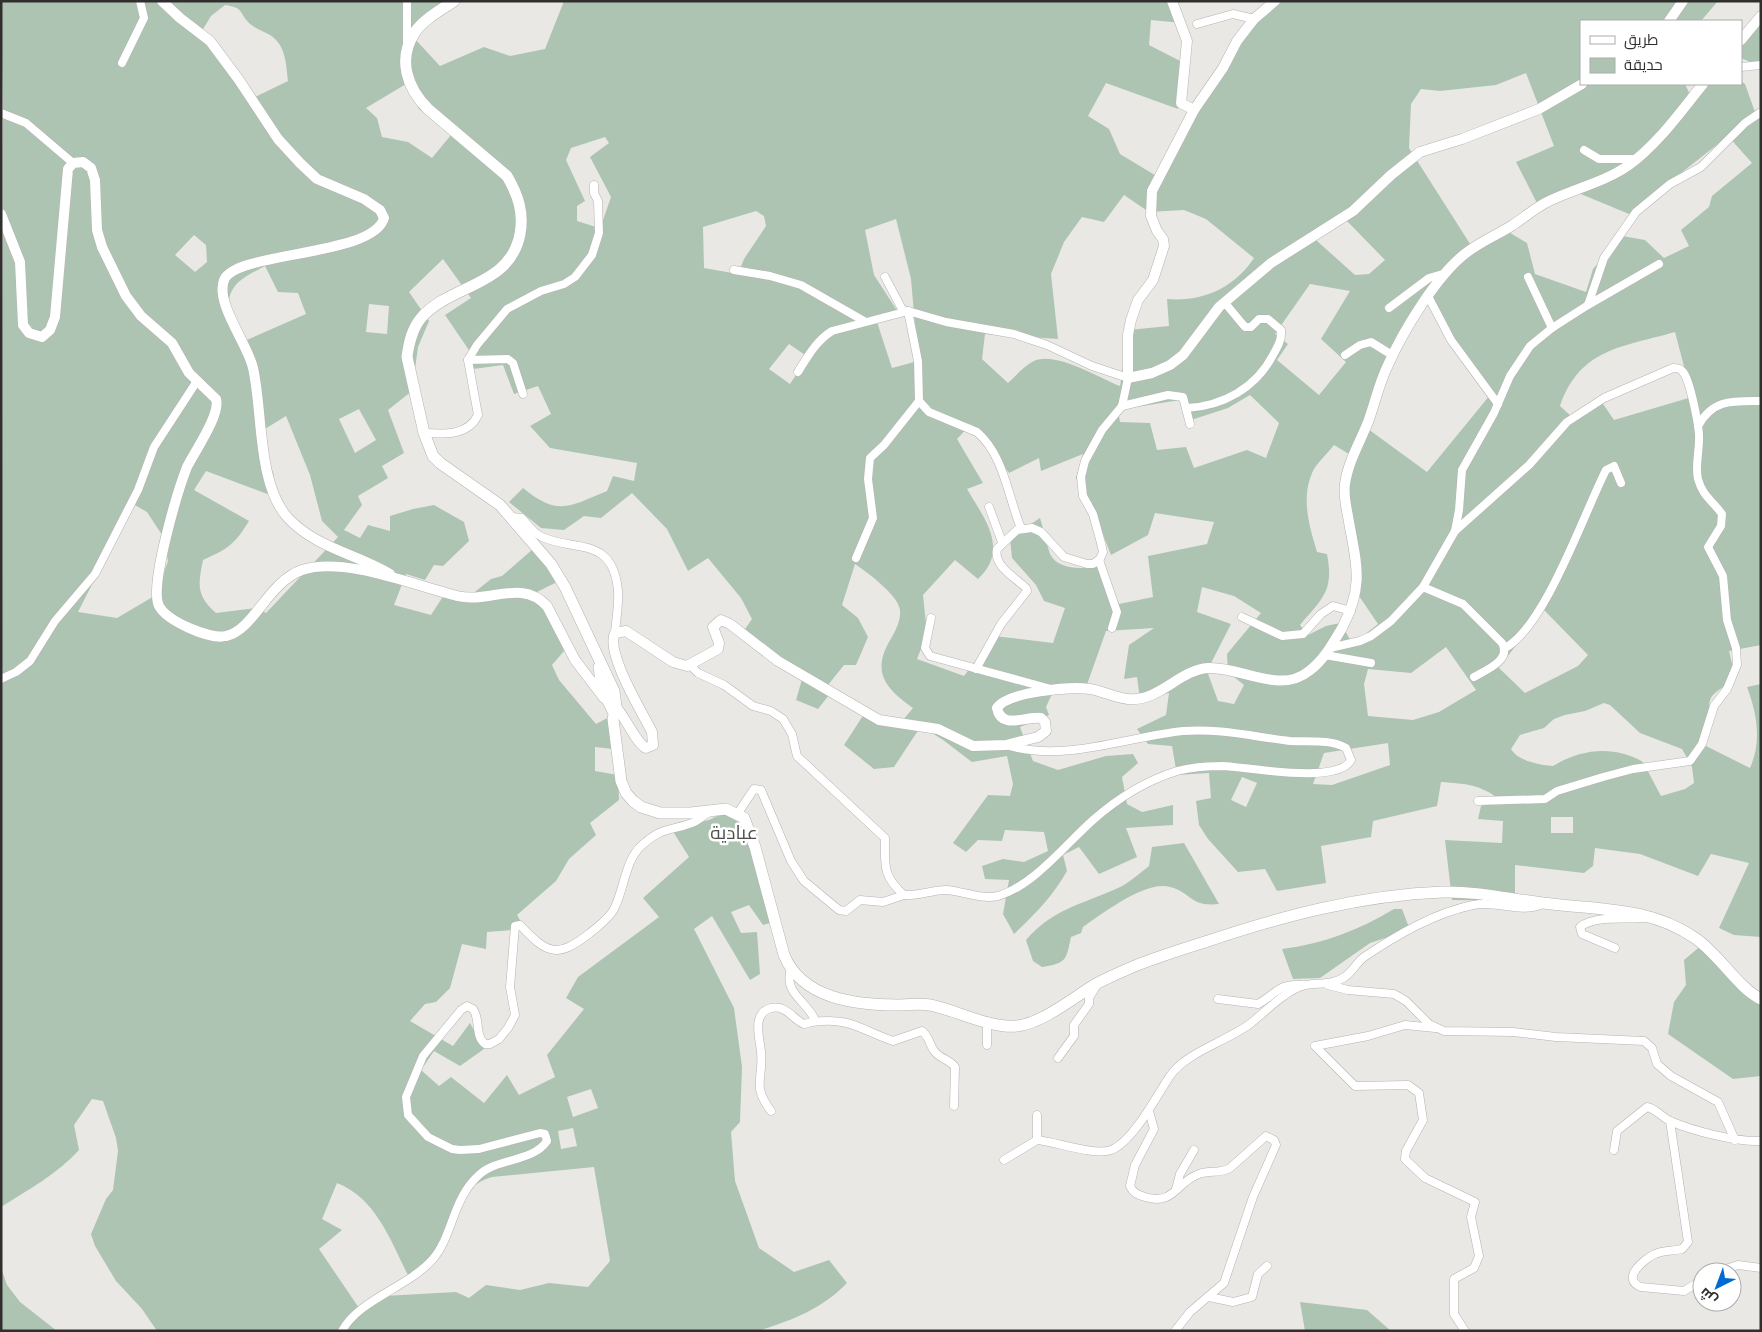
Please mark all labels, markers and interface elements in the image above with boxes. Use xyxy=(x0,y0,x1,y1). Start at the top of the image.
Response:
legend xyxy=(1580,20,1742,85)
text: طريق xyxy=(1624,30,1658,50)
text: حديقة xyxy=(1624,55,1663,73)
district label: عبادية xyxy=(710,820,758,843)
north arrow xyxy=(1692,1262,1742,1312)
text: ش xyxy=(1696,1284,1721,1309)

